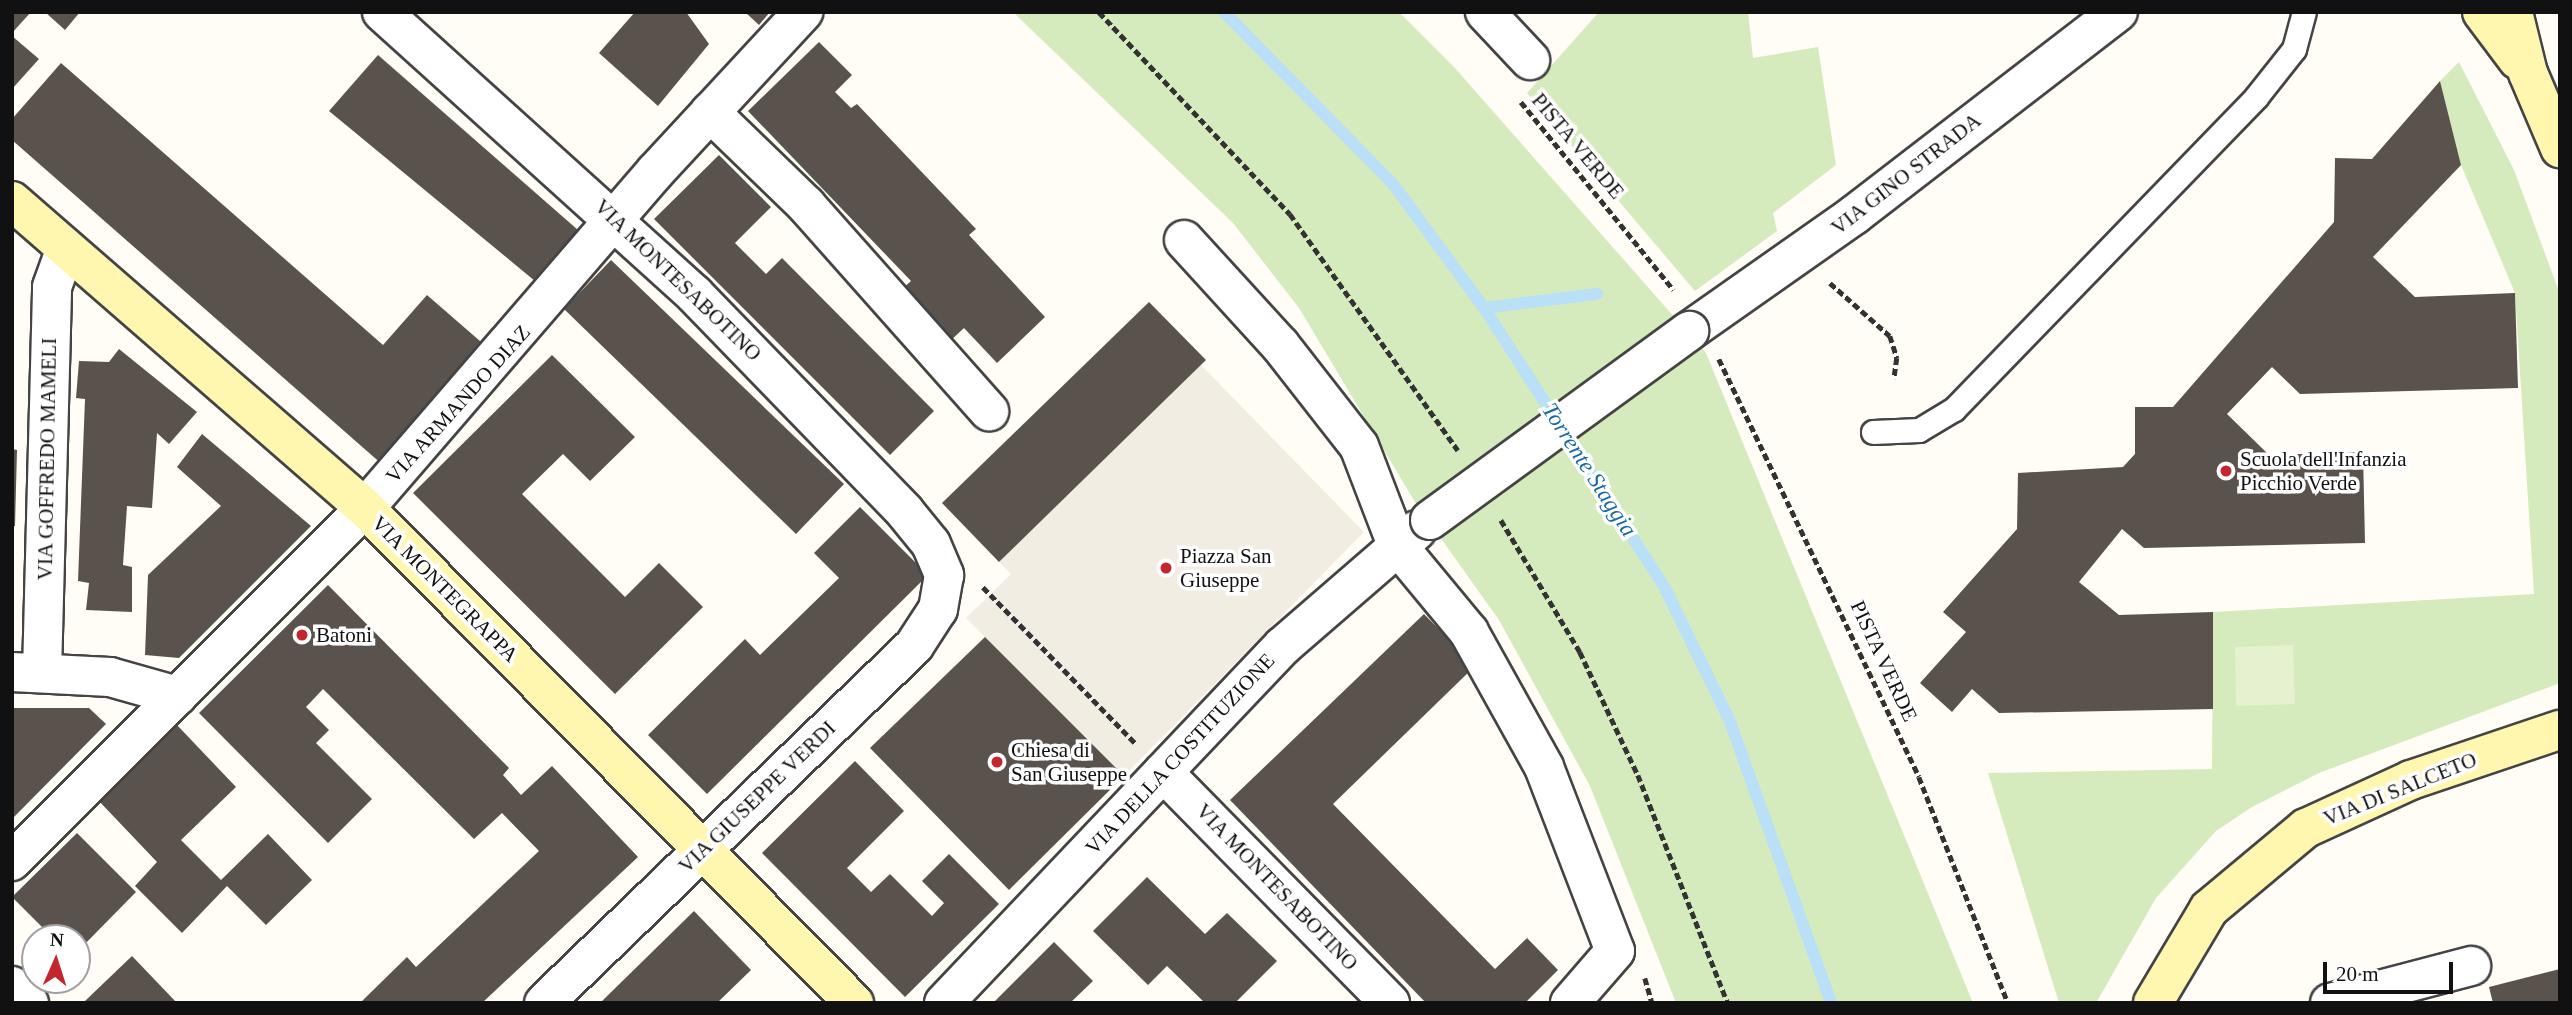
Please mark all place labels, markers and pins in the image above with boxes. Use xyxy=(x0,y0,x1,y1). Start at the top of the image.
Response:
place label: Scuola dell'Infanzia Picchio Verde xyxy=(2240,446,2406,496)
marker: Scuola dell'Infanzia Picchio Verde xyxy=(2218,463,2234,479)
place label: Piazza San Giuseppe xyxy=(1180,543,1272,593)
marker: Piazza San Giuseppe xyxy=(1158,560,1174,576)
place label: Batoni xyxy=(316,622,372,648)
marker: Batoni xyxy=(294,627,310,643)
place label: Chiesa di San Giuseppe xyxy=(1011,737,1127,787)
marker: Chiesa di San Giuseppe xyxy=(989,754,1005,770)

